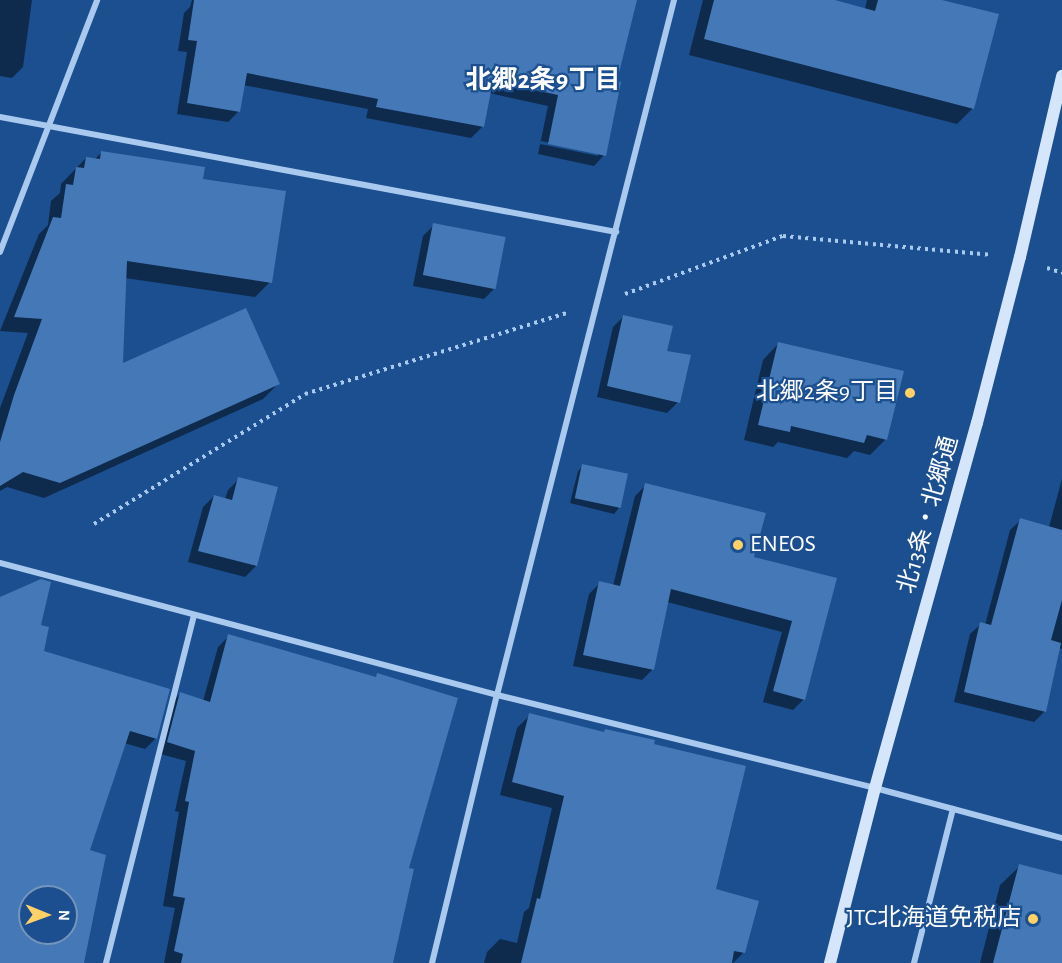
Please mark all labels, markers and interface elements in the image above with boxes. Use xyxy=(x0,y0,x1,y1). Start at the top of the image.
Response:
district label: 北郷2条9丁目 xyxy=(466,65,620,97)
place label: 北郷2条9丁目 xyxy=(756,379,898,407)
marker: 北郷2条9丁目 xyxy=(903,386,917,400)
street label: 北13条・北郷通 xyxy=(893,433,965,597)
place label: ENEOS xyxy=(750,531,816,559)
marker: ENEOS xyxy=(731,538,745,552)
north arrow xyxy=(18,885,78,945)
place label: JTC北海道免税店 xyxy=(847,905,1021,933)
text: N xyxy=(56,910,72,921)
marker: JTC北海道免税店 xyxy=(1026,912,1040,926)

